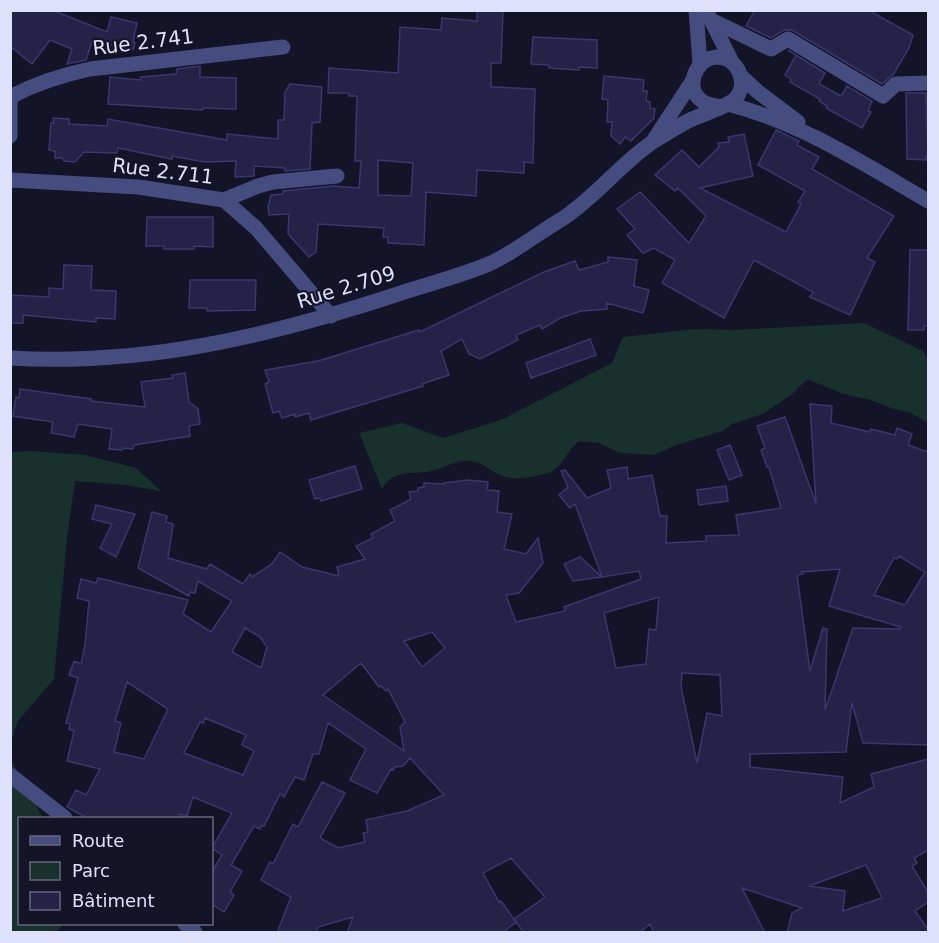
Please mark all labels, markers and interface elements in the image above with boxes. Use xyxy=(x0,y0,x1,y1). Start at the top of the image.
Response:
street label: Rue 2.741 xyxy=(91,24,195,60)
street label: Rue 2.711 xyxy=(111,153,215,189)
street label: Rue 2.709 xyxy=(294,261,398,313)
legend xyxy=(18,817,213,925)
text: Route xyxy=(72,830,124,851)
text: Parc xyxy=(72,860,110,881)
text: Bâtiment xyxy=(72,890,155,911)

